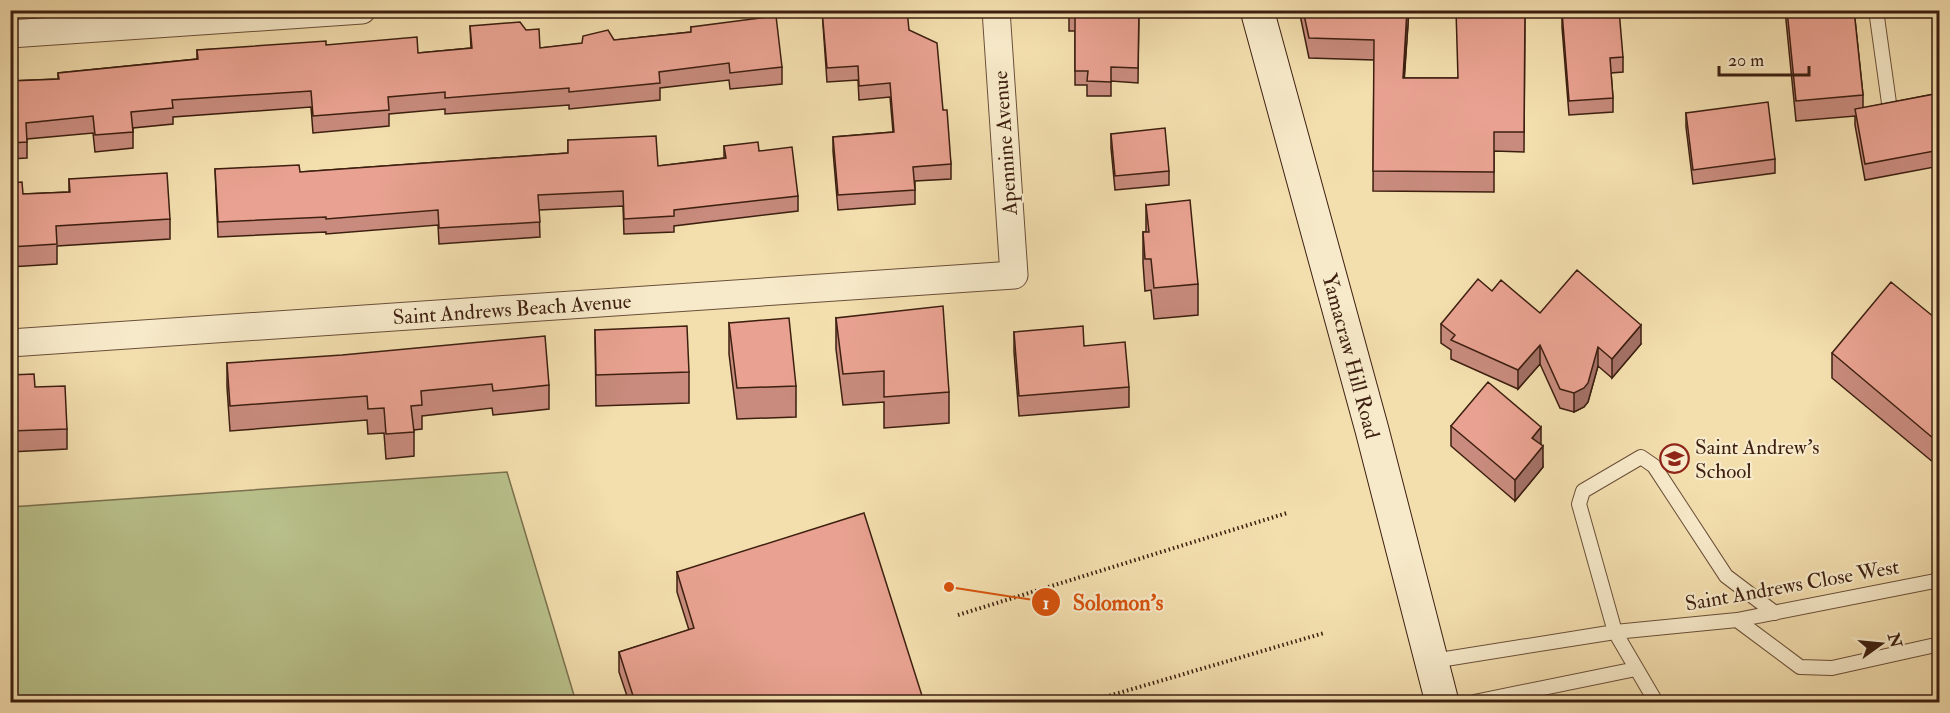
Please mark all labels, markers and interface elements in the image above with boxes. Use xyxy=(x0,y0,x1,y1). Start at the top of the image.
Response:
scale bar xyxy=(1719,39,1809,77)
text: 20 m xyxy=(1728,49,1764,72)
street label: Apennine Avenue xyxy=(987,70,1024,217)
street label: Yamacraw Hill Road xyxy=(1315,271,1386,442)
street label: Saint Andrews Beach Avenue xyxy=(392,288,633,331)
place label: Saint Andrew's School xyxy=(1695,434,1819,485)
school or university icon: Saint Andrew's School xyxy=(1658,443,1690,475)
street label: Saint Andrews Close West xyxy=(1683,553,1901,618)
callout: Solomon's xyxy=(1031,582,1176,622)
text: Solomon's xyxy=(1073,589,1164,617)
text: 1 xyxy=(1043,592,1049,615)
north arrow xyxy=(1851,614,1911,674)
text: N xyxy=(1883,630,1906,651)

